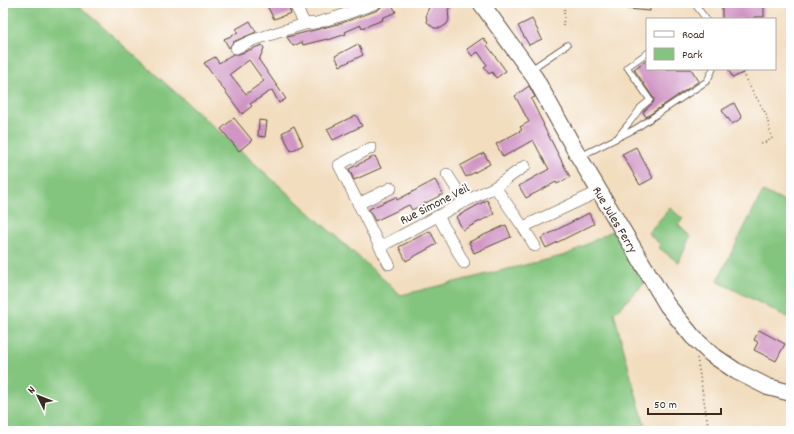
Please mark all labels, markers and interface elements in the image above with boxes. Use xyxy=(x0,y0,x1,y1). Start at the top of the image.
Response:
legend xyxy=(646,18,776,70)
text: Road xyxy=(682,27,704,44)
text: Park xyxy=(682,47,703,64)
street label: Rue Simone Veil xyxy=(397,180,473,231)
street label: Rue Jules Ferry xyxy=(586,183,641,258)
north arrow xyxy=(18,376,58,416)
text: N xyxy=(24,383,40,398)
scale bar xyxy=(648,390,721,416)
text: 50 m xyxy=(654,397,677,414)

